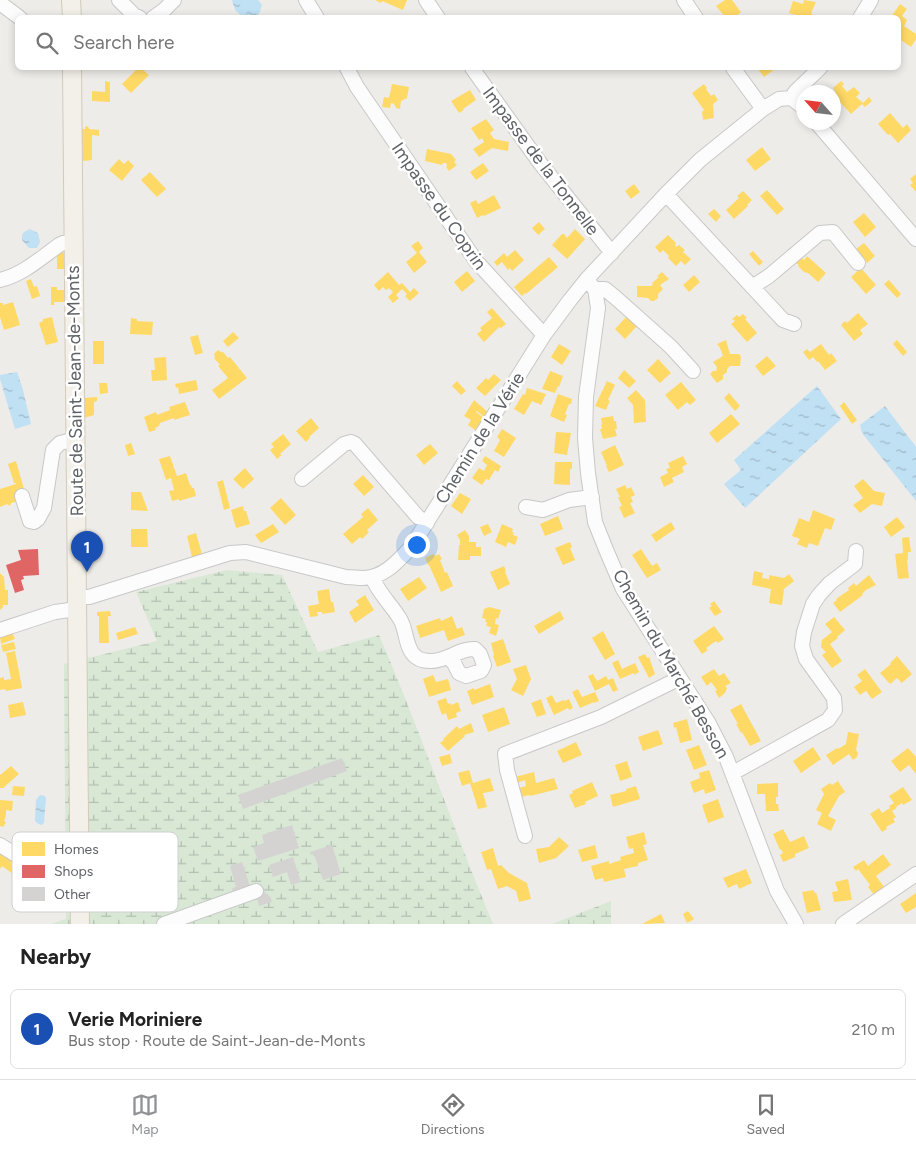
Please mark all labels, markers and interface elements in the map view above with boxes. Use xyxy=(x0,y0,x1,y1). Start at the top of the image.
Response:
search box xyxy=(15,15,901,70)
icon: search xyxy=(33,29,61,57)
text: Search here xyxy=(73,31,175,54)
street label: Impasse de la Tonnelle xyxy=(478,82,604,240)
north arrow xyxy=(796,85,841,130)
street label: Impasse du Coprin xyxy=(387,138,491,274)
street label: Route de Saint-Jean-de-Monts xyxy=(62,265,88,517)
street label: Chemin de la Vérie xyxy=(431,368,529,508)
pin: 1 xyxy=(71,531,103,572)
your location xyxy=(404,532,430,558)
street label: Chemin du Marché Besson xyxy=(608,566,734,762)
legend xyxy=(12,832,178,912)
text: Homes xyxy=(54,841,99,858)
text: Shops xyxy=(54,863,93,880)
text: Other xyxy=(54,886,91,903)
text: Nearby xyxy=(20,944,91,969)
text: Verie Moriniere xyxy=(68,1008,202,1031)
text: 1 xyxy=(34,1020,40,1039)
text: 210 m xyxy=(852,1020,895,1039)
text: Bus stop · Route de Saint-Jean-de-Monts xyxy=(68,1031,365,1050)
tab: Map xyxy=(131,1091,159,1138)
tab: Directions xyxy=(421,1091,485,1138)
tab: Saved xyxy=(746,1091,785,1138)

